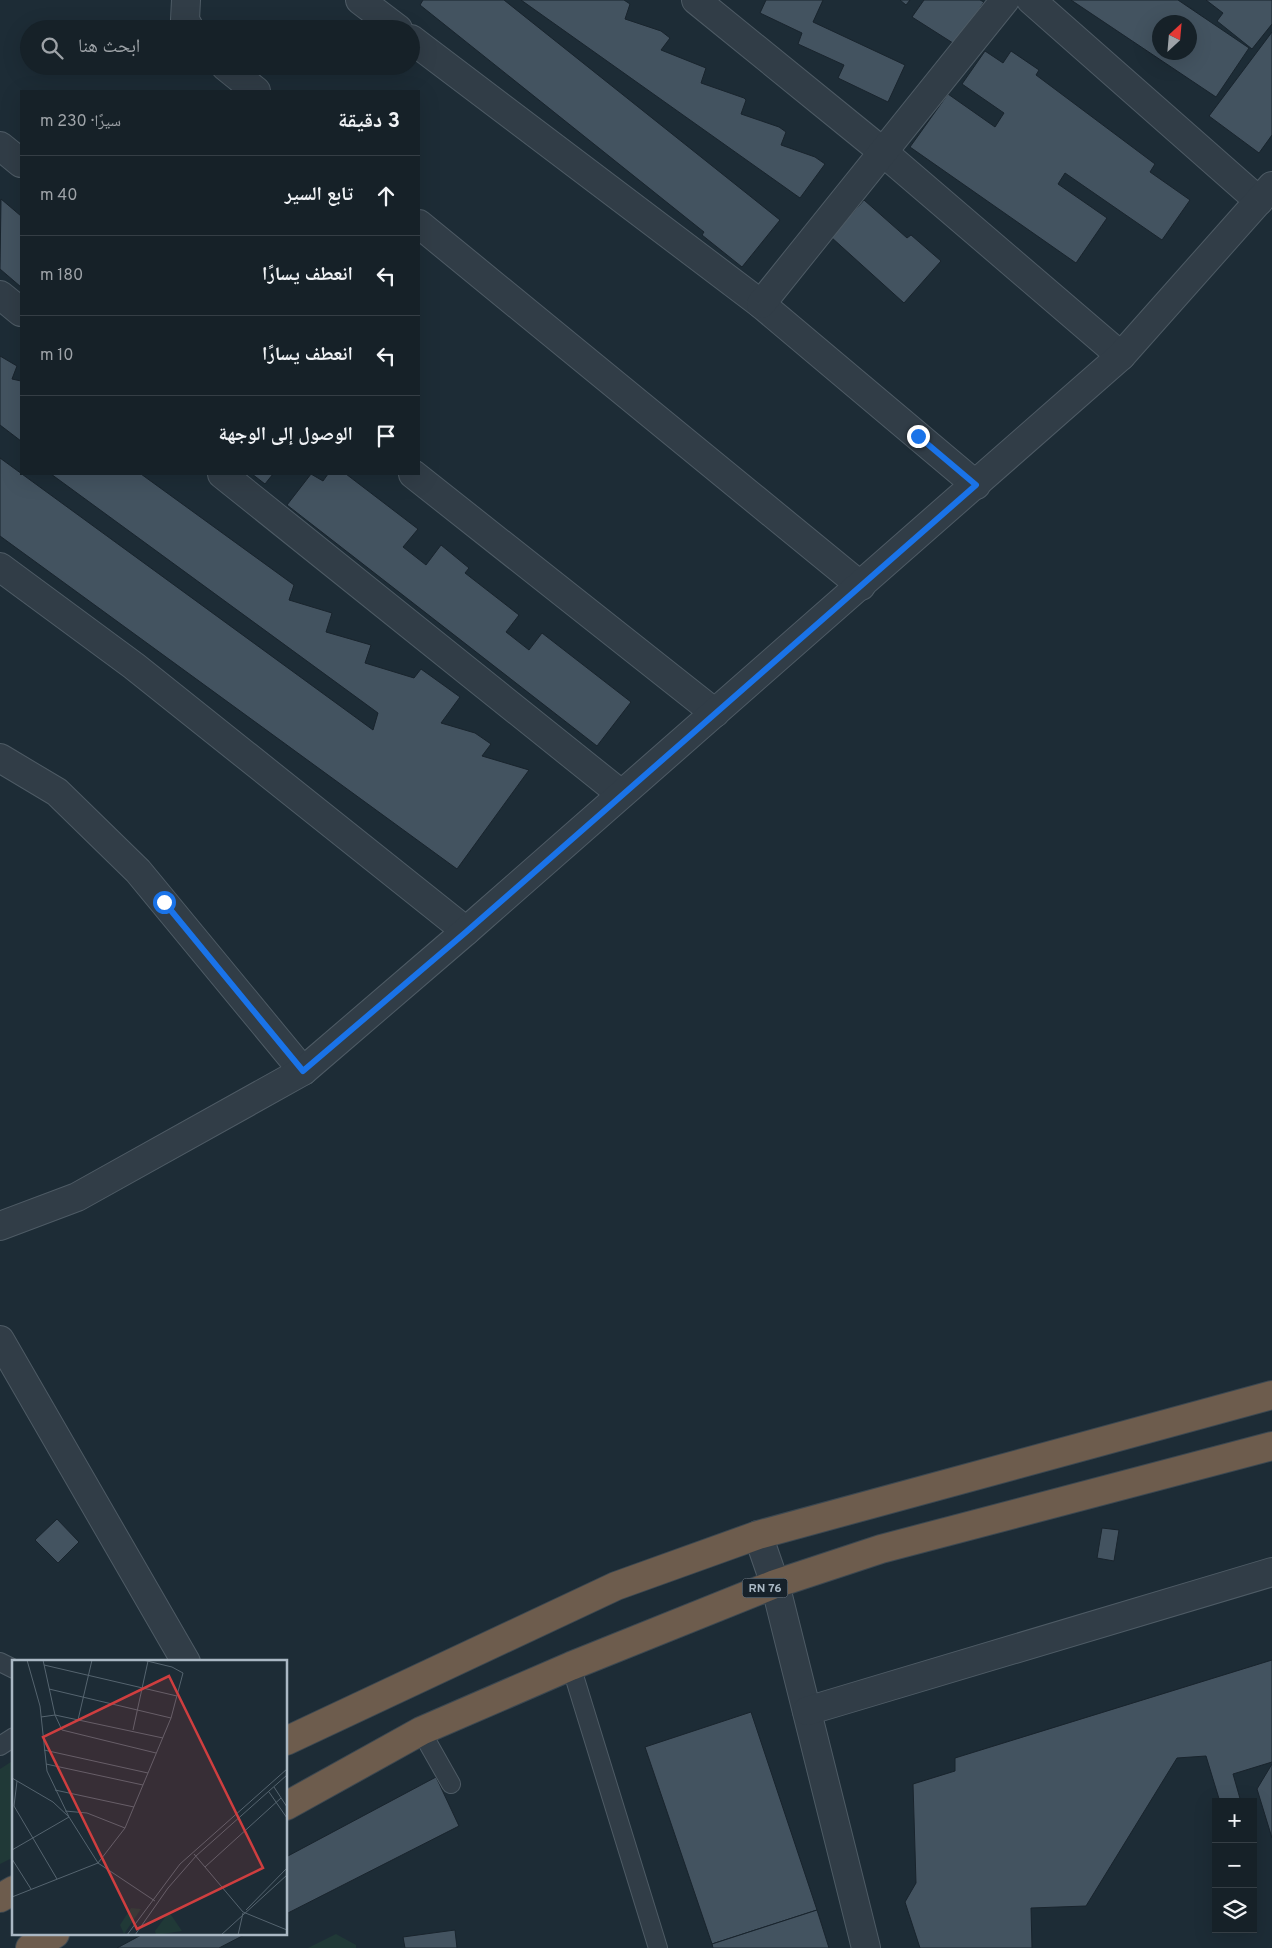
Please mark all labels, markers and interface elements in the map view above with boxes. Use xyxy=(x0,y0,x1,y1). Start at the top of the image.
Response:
north arrow xyxy=(1152,15,1197,60)
search box xyxy=(20,20,420,75)
icon: search xyxy=(38,34,66,62)
text: ابحث هنا xyxy=(78,35,140,59)
text: 3 دقيقة xyxy=(338,108,400,135)
text: سيرًا · 230 m xyxy=(40,112,121,132)
icon: ahead xyxy=(372,182,400,210)
text: تابع السير xyxy=(285,183,353,207)
text: 40 m xyxy=(40,186,78,206)
icon: left xyxy=(372,262,400,290)
text: انعطف يسارًا xyxy=(262,263,353,287)
text: 180 m xyxy=(40,266,83,286)
icon: left xyxy=(372,342,400,370)
text: انعطف يسارًا xyxy=(262,343,353,367)
text: 10 m xyxy=(40,346,74,366)
icon: arrive xyxy=(372,422,400,450)
text: الوصول إلى الوجهة xyxy=(219,423,353,447)
route end xyxy=(907,425,930,448)
route start xyxy=(153,891,176,914)
road number: RN 76 xyxy=(742,1579,788,1598)
inset map xyxy=(12,1660,288,1936)
map controls xyxy=(1212,1798,1257,1933)
button: + xyxy=(1212,1798,1257,1843)
button: − xyxy=(1212,1843,1257,1888)
button: layers xyxy=(1212,1888,1257,1933)

